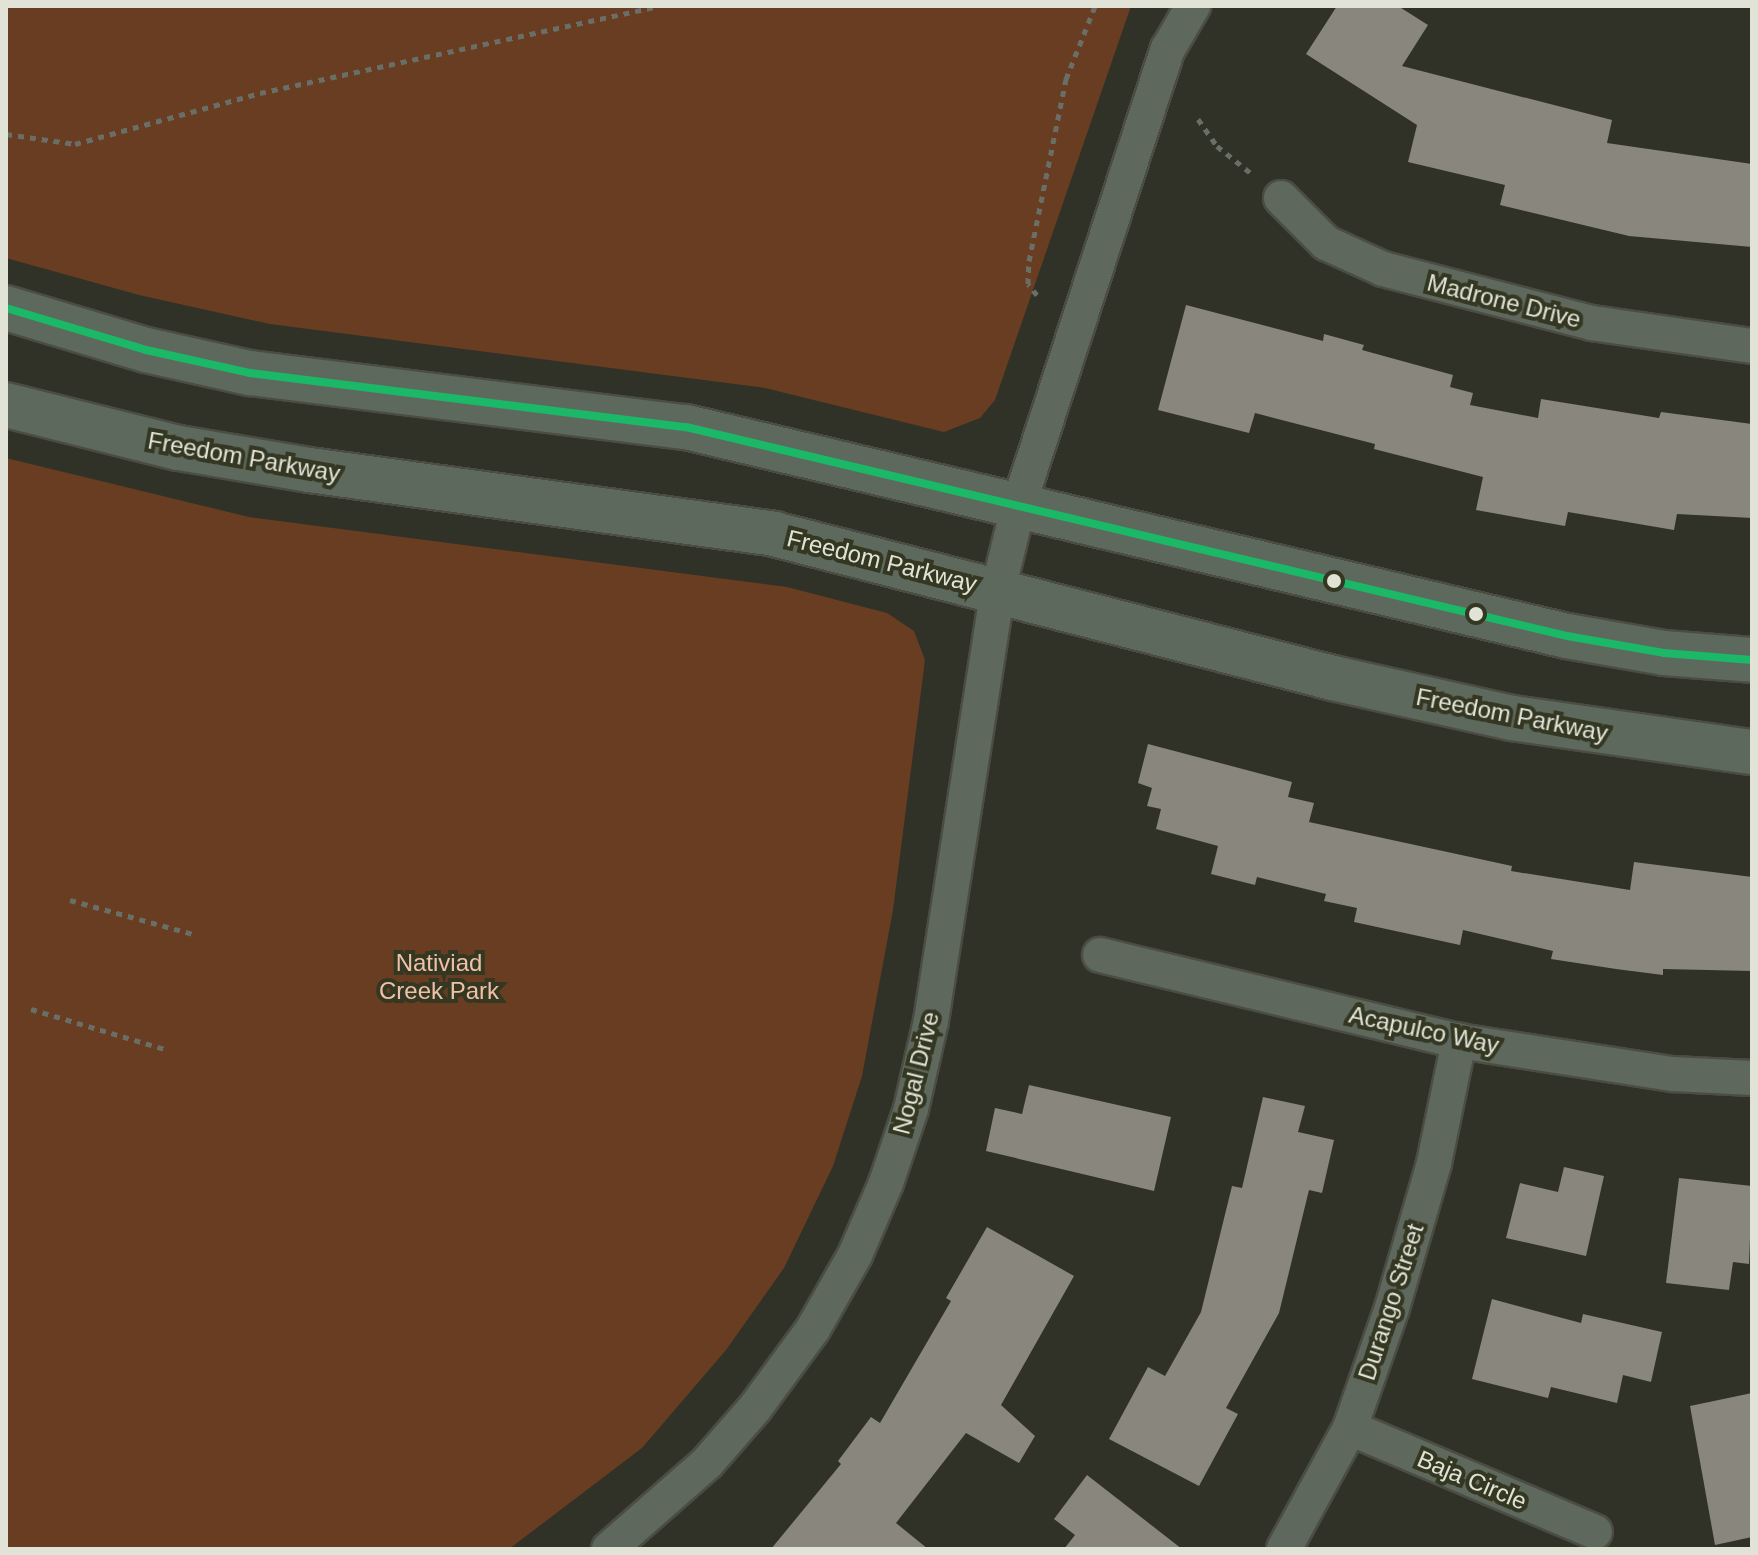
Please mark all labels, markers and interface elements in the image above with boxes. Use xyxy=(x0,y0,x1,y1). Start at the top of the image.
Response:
street label: Madrone Drive xyxy=(1424,268,1584,334)
street label: Freedom Parkway xyxy=(146,426,342,488)
street label: Freedom Parkway xyxy=(784,523,980,599)
unlabelled marker xyxy=(1326,573,1342,589)
unlabelled marker xyxy=(1468,606,1484,622)
street label: Freedom Parkway xyxy=(1414,682,1610,748)
park label: Nativiad Creek Park xyxy=(379,949,499,1005)
street label: Acapulco Way xyxy=(1346,1000,1502,1060)
street label: Nogal Drive xyxy=(887,1009,945,1137)
street label: Durango Street xyxy=(1352,1220,1430,1384)
street label: Baja Circle xyxy=(1413,1444,1531,1516)

